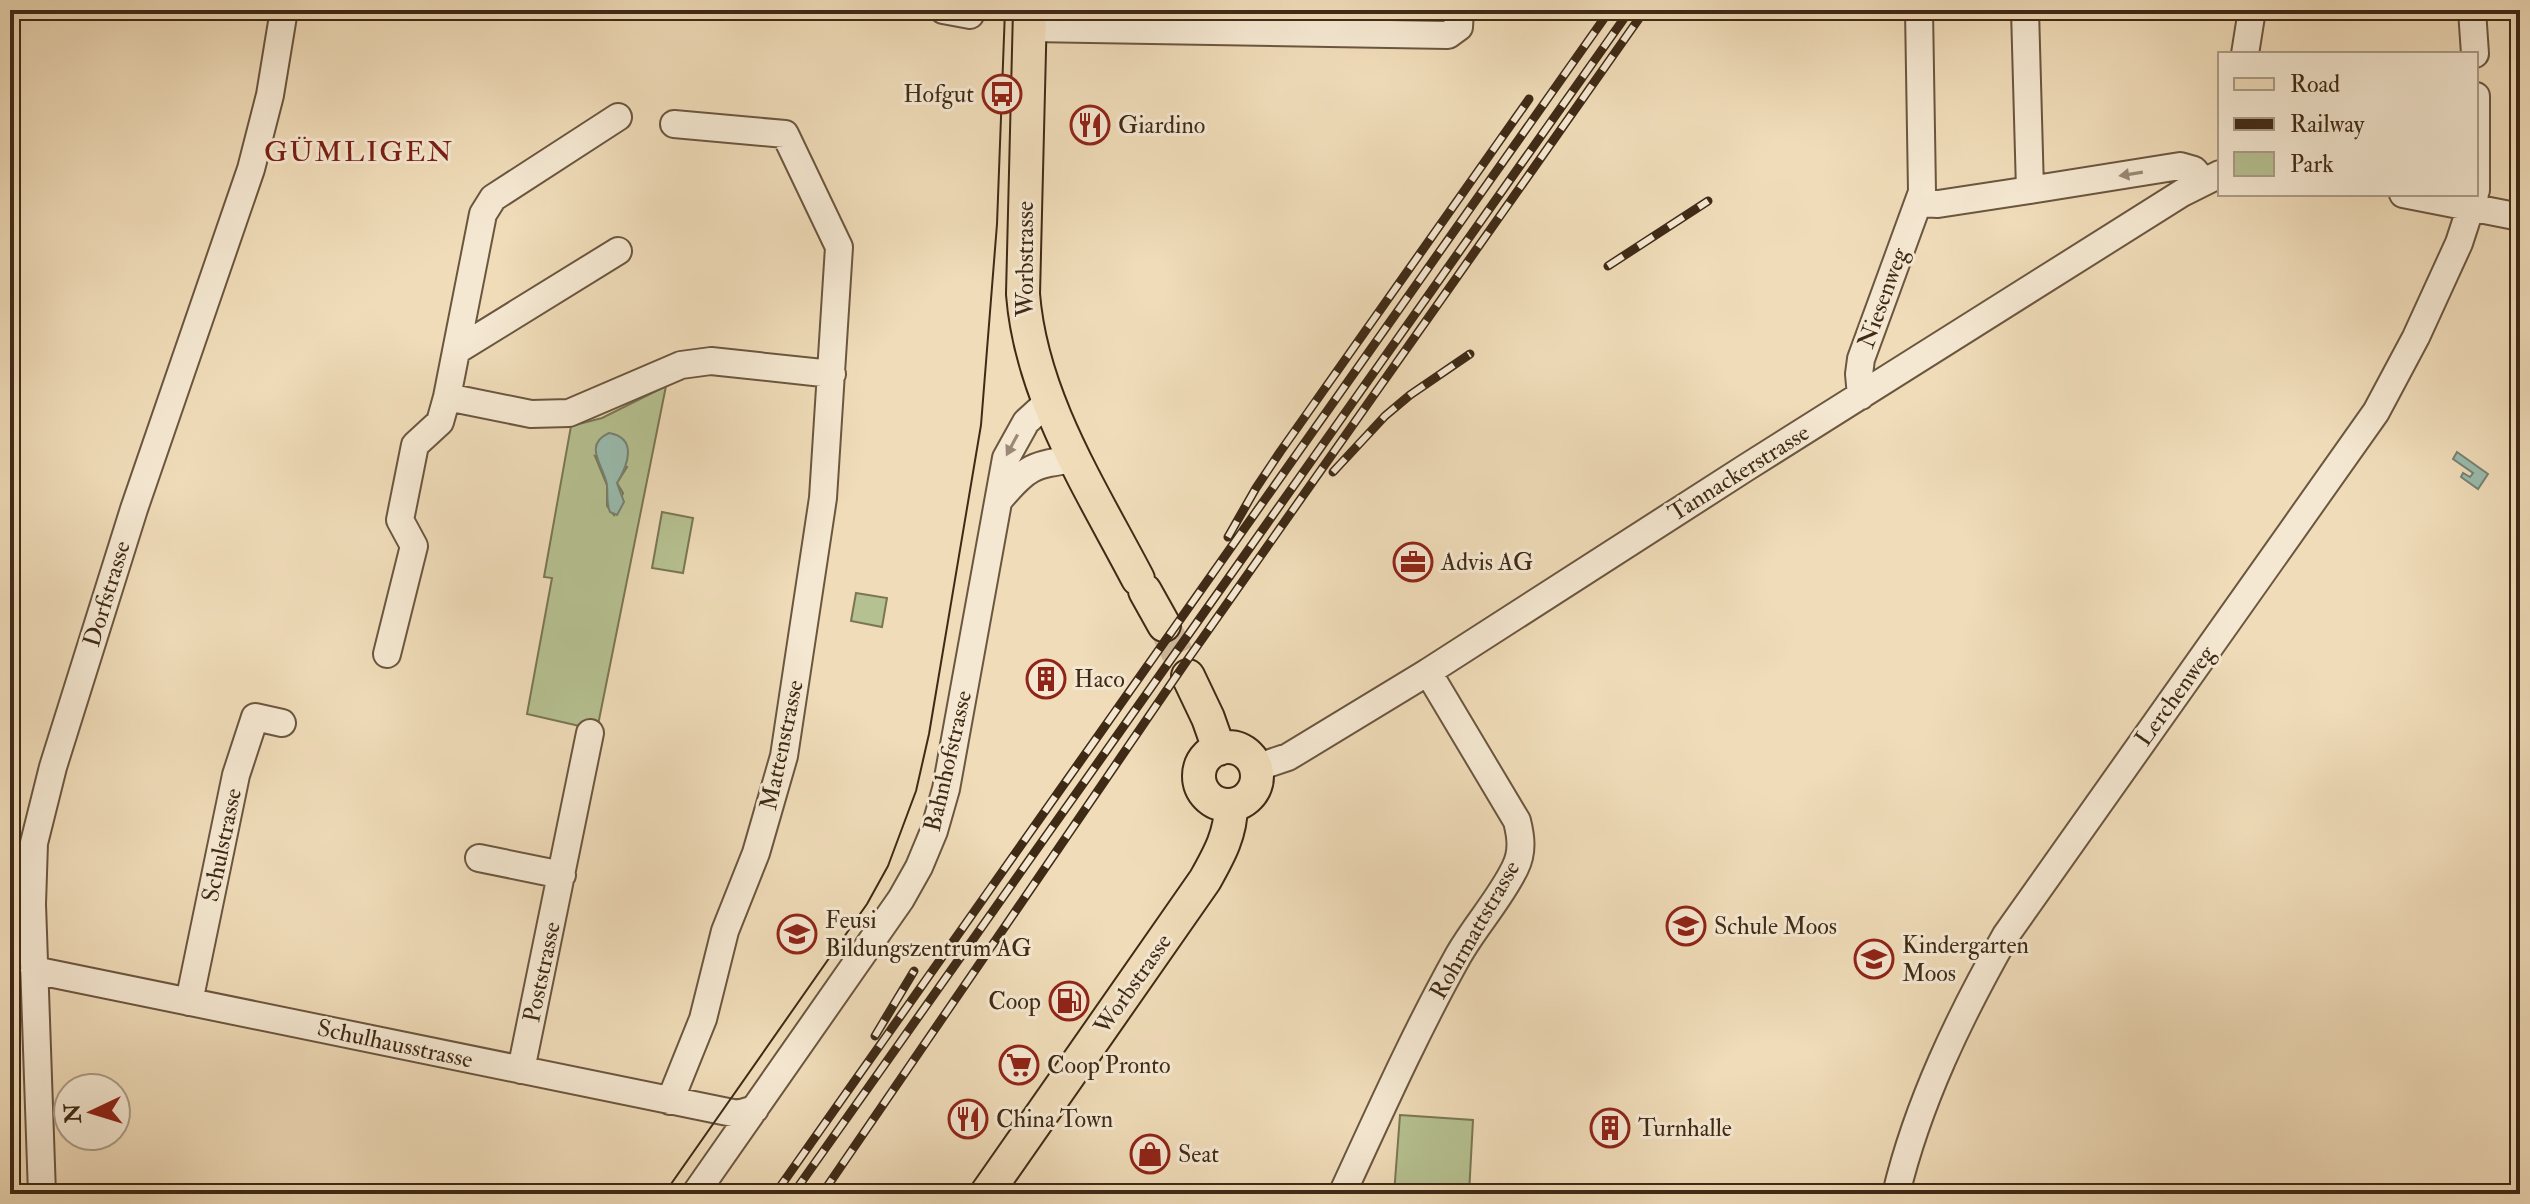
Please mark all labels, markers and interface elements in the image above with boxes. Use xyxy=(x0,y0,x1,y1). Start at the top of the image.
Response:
legend xyxy=(2218,52,2478,196)
text: Road xyxy=(2290,69,2340,100)
bus stop icon: Hofgut xyxy=(981,73,1023,115)
place label: Hofgut xyxy=(903,79,974,110)
restaurant icon: Giardino xyxy=(1069,104,1111,146)
text: Railway xyxy=(2290,109,2365,140)
place label: Giardino xyxy=(1118,110,1205,141)
district label: GÜMLIGEN xyxy=(264,135,454,170)
text: Park xyxy=(2290,149,2334,180)
one-way arrow xyxy=(2118,168,2143,180)
street label: Worbstrasse xyxy=(1010,201,1041,318)
street label: Niesenweg xyxy=(1851,243,1916,352)
street label: Tannackerstrasse xyxy=(1663,417,1815,529)
one-way arrow xyxy=(1006,434,1020,456)
street label: Dorfstrasse xyxy=(76,537,138,651)
office icon: Advis AG xyxy=(1392,541,1434,583)
place label: Advis AG xyxy=(1440,547,1533,578)
street label: Lerchenweg xyxy=(2128,639,2223,752)
building icon: Haco xyxy=(1025,658,1067,700)
place label: Haco xyxy=(1074,664,1125,695)
street label: Mattenstrasse xyxy=(753,677,811,813)
street label: Bahnhofstrasse xyxy=(917,687,979,835)
street label: Schulstrasse xyxy=(195,785,249,905)
street label: Rohrmattstrasse xyxy=(1423,855,1527,1005)
place label: Feusi Bildungszentrum AG xyxy=(825,905,1031,964)
school or university icon: Schule Moos xyxy=(1665,905,1707,947)
place label: Schule Moos xyxy=(1714,911,1837,942)
school or university icon: Feusi Bildungszentrum AG xyxy=(776,913,818,955)
street label: Poststrasse xyxy=(516,919,568,1025)
street label: Worbstrasse xyxy=(1087,928,1179,1041)
place label: Kindergarten Moos xyxy=(1902,930,2029,989)
school or university icon: Kindergarten Moos xyxy=(1853,938,1895,980)
fuel station icon: Coop xyxy=(1048,980,1090,1022)
place label: Coop xyxy=(988,986,1041,1017)
street label: Schulhausstrasse xyxy=(314,1012,476,1076)
supermarket icon: Coop Pronto xyxy=(998,1044,1040,1086)
place label: Coop Pronto xyxy=(1047,1050,1171,1081)
north arrow xyxy=(52,1072,132,1152)
restaurant icon: China Town xyxy=(947,1098,989,1140)
text: N xyxy=(58,1102,88,1125)
place label: China Town xyxy=(996,1104,1113,1135)
building icon: Turnhalle xyxy=(1589,1107,1631,1149)
place label: Turnhalle xyxy=(1638,1113,1732,1144)
shop icon: Seat xyxy=(1129,1133,1171,1175)
place label: Seat xyxy=(1178,1139,1219,1170)

